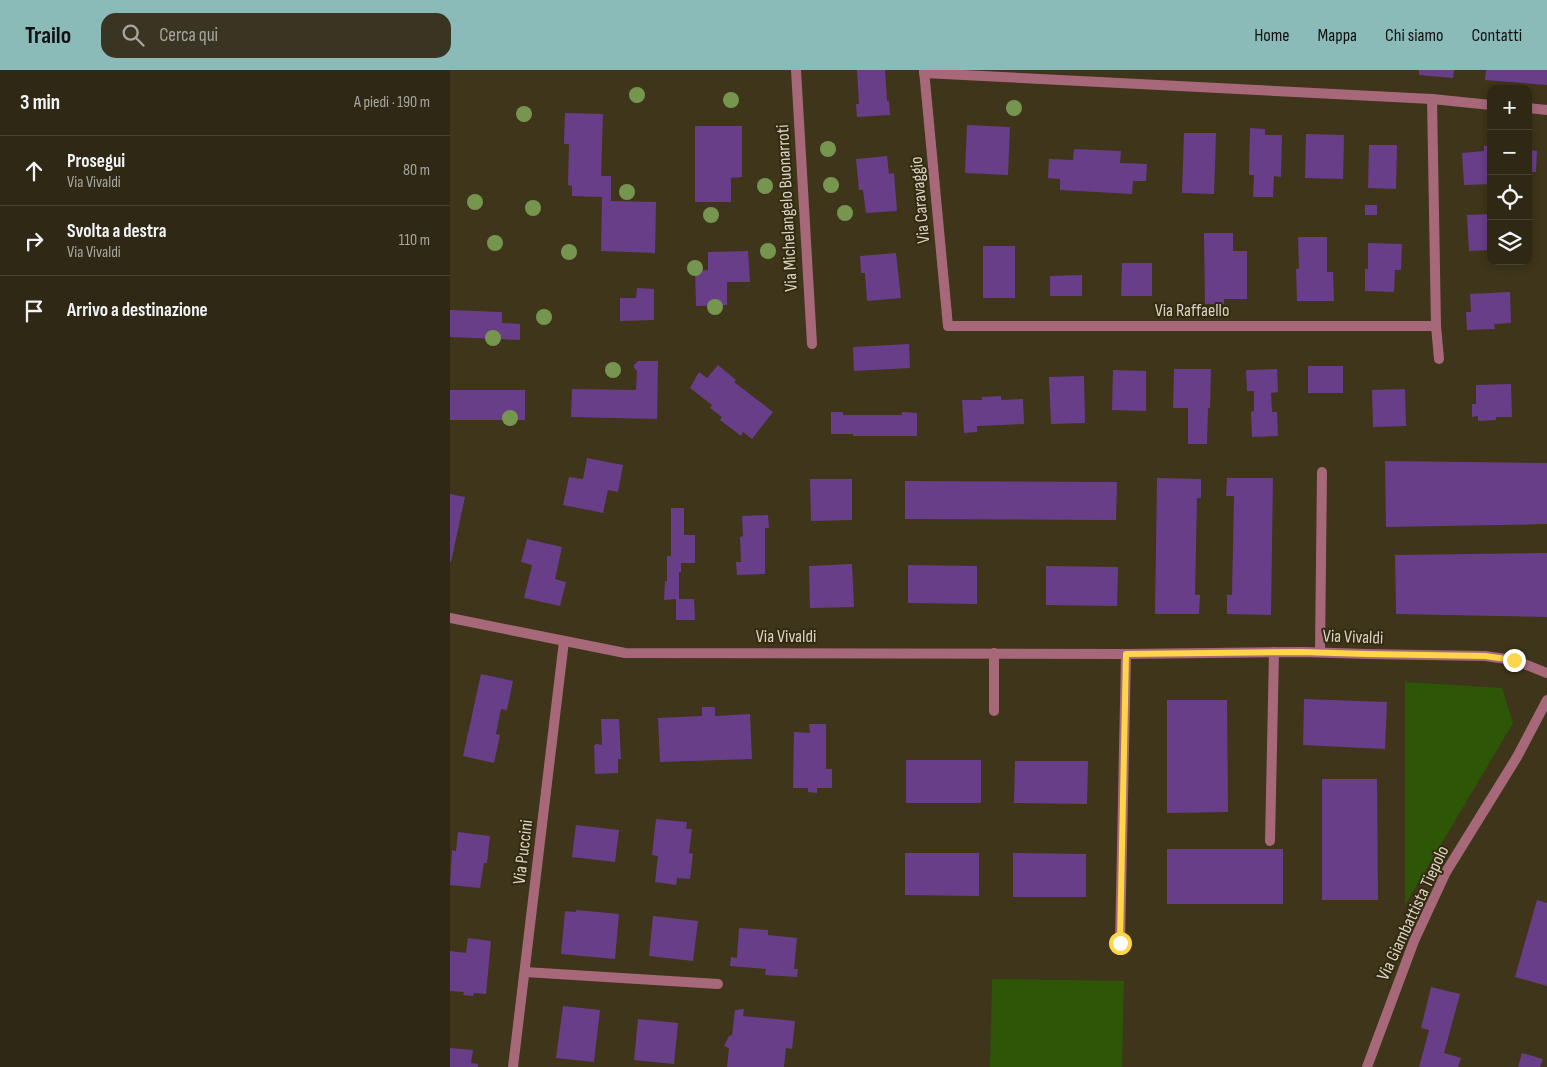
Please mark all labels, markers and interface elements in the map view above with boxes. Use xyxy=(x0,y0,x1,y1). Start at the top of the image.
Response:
search box xyxy=(101,13,451,58)
text: Trailo xyxy=(25,21,71,50)
icon: search xyxy=(119,21,147,49)
text: Cerca qui xyxy=(159,24,218,47)
text: Home xyxy=(1254,25,1290,46)
text: Mappa xyxy=(1318,25,1357,46)
text: Chi siamo xyxy=(1385,25,1443,46)
text: Contatti xyxy=(1471,25,1522,46)
map controls xyxy=(1487,85,1532,265)
button: + xyxy=(1487,85,1532,130)
text: 3 min xyxy=(20,90,60,115)
text: A piedi · 190 m xyxy=(354,93,430,112)
street label: Via Michelangelo Buonarroti xyxy=(772,124,802,292)
button: − xyxy=(1487,130,1532,175)
text: Prosegui xyxy=(67,150,125,173)
street label: Via Caravaggio xyxy=(906,156,934,244)
icon: ahead xyxy=(20,157,48,185)
text: 80 m xyxy=(403,161,430,180)
text: Via Vivaldi xyxy=(67,173,121,192)
button: locate xyxy=(1487,175,1532,220)
text: Svolta a destra xyxy=(67,220,167,243)
button: layers xyxy=(1487,220,1532,265)
icon: right xyxy=(20,227,48,255)
text: 110 m xyxy=(399,231,430,250)
text: Via Vivaldi xyxy=(67,243,121,262)
icon: arrive xyxy=(20,297,48,325)
text: Arrivo a destinazione xyxy=(67,299,208,322)
street label: Via Raffaello xyxy=(1155,300,1229,321)
street label: Via Vivaldi xyxy=(1322,625,1384,649)
street label: Via Vivaldi xyxy=(756,626,816,647)
route end xyxy=(1503,649,1526,672)
street label: Via Puccini xyxy=(509,818,537,886)
street label: Via Giambattista Tiepolo xyxy=(1373,842,1453,984)
route start xyxy=(1109,932,1132,955)

